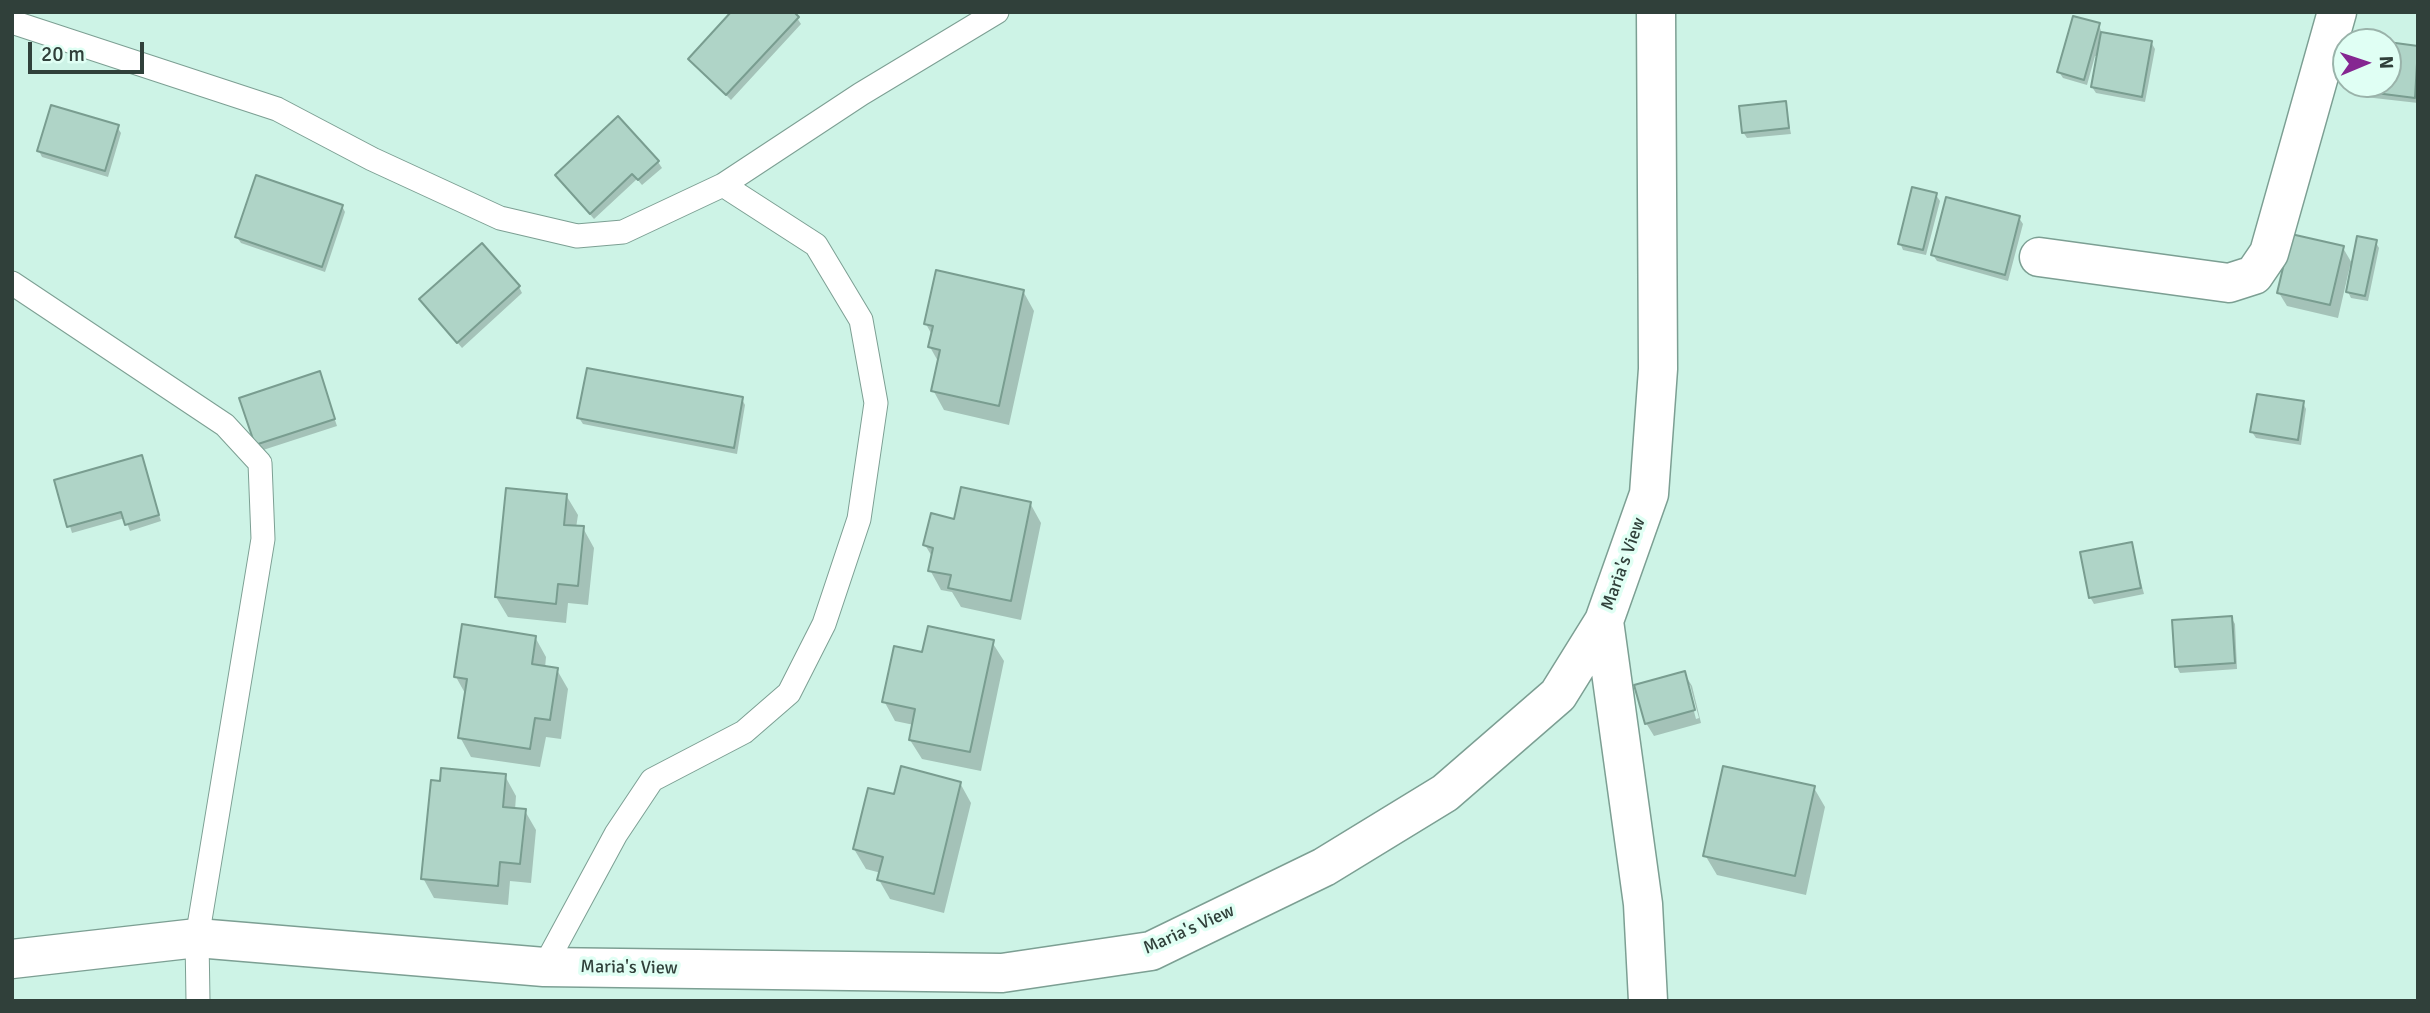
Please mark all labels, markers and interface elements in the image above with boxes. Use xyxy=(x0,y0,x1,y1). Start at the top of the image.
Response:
scale bar xyxy=(32,28,147,72)
north arrow xyxy=(2332,28,2402,98)
text: 20 m xyxy=(41,41,85,67)
text: N xyxy=(2374,55,2398,69)
street label: Maria's View xyxy=(1597,515,1651,613)
street label: Maria's View xyxy=(1140,900,1238,960)
street label: Maria's View xyxy=(580,956,678,980)

